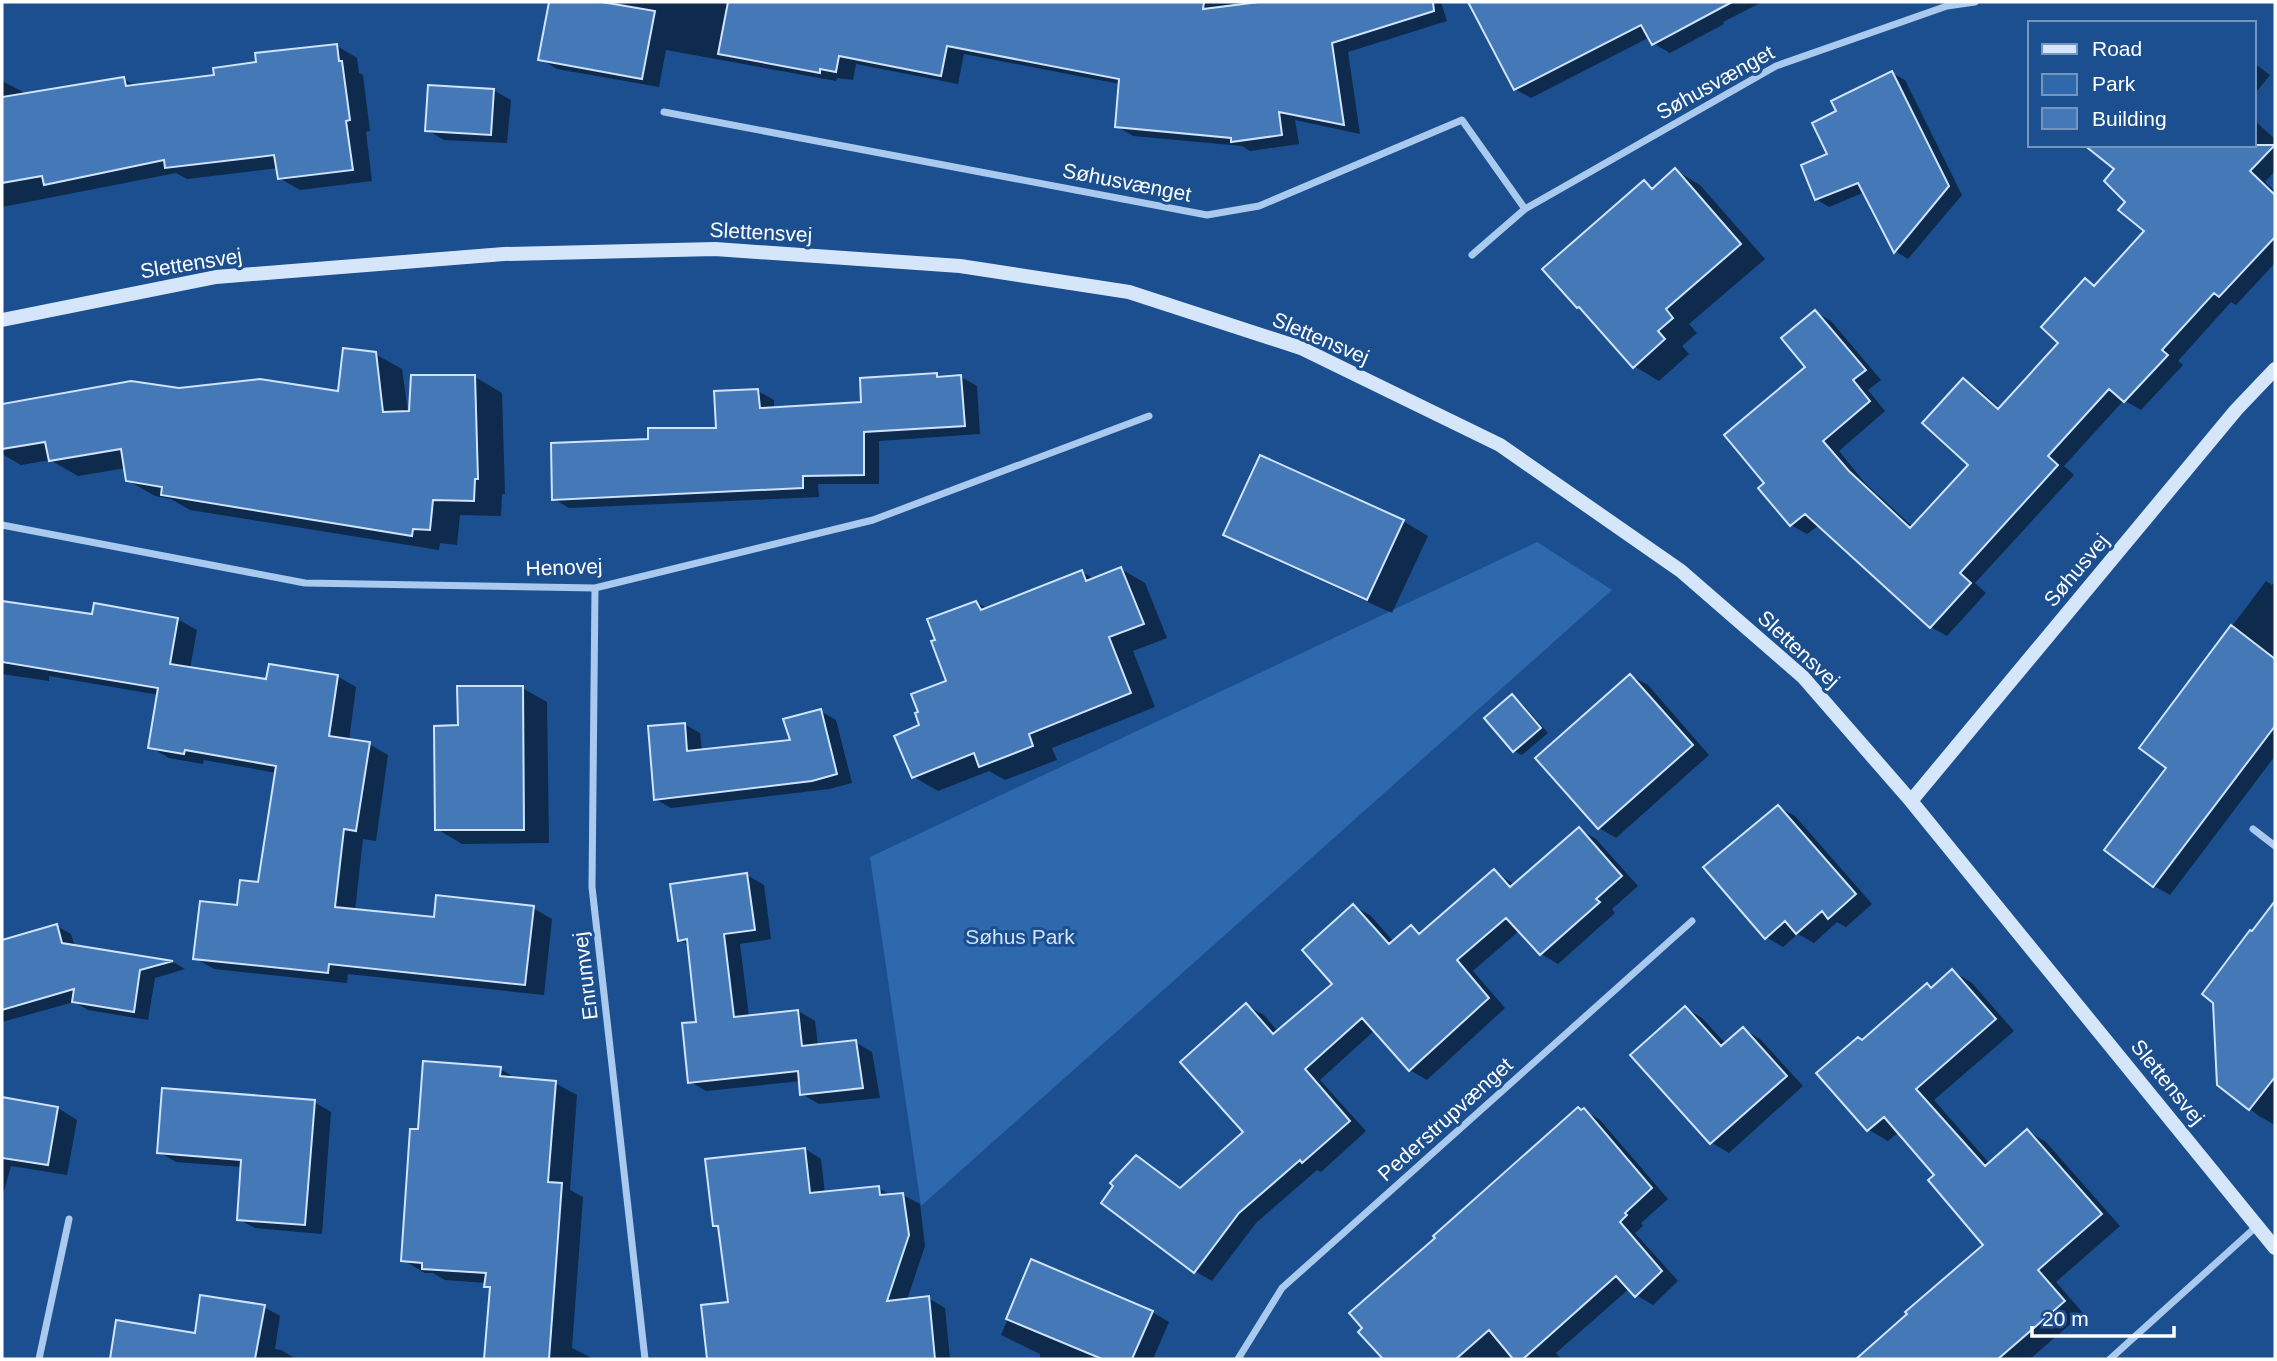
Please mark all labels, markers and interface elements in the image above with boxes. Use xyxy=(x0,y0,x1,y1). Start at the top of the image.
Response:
legend xyxy=(2028,21,2256,147)
text: Road xyxy=(2092,37,2142,60)
street label: Søhusvænget xyxy=(1652,40,1778,124)
text: Park xyxy=(2092,72,2136,95)
text: Building xyxy=(2092,107,2167,130)
street label: Søhusvænget xyxy=(1061,158,1194,206)
street label: Slettensvej xyxy=(709,218,813,246)
street label: Slettensvej xyxy=(138,244,244,282)
street label: Slettensvej xyxy=(1269,307,1373,369)
street label: Søhusvej xyxy=(2039,529,2113,611)
street label: Henovej xyxy=(525,554,603,580)
street label: Slettensvej xyxy=(1754,606,1844,692)
park label: Søhus Park xyxy=(965,925,1075,948)
street label: Enrumvej xyxy=(568,931,602,1021)
street label: Slettensvej xyxy=(2127,1035,2209,1129)
street label: Pederstrupvænget xyxy=(1373,1053,1517,1185)
scale bar xyxy=(2032,1294,2174,1338)
text: 20 m xyxy=(2042,1307,2089,1330)

